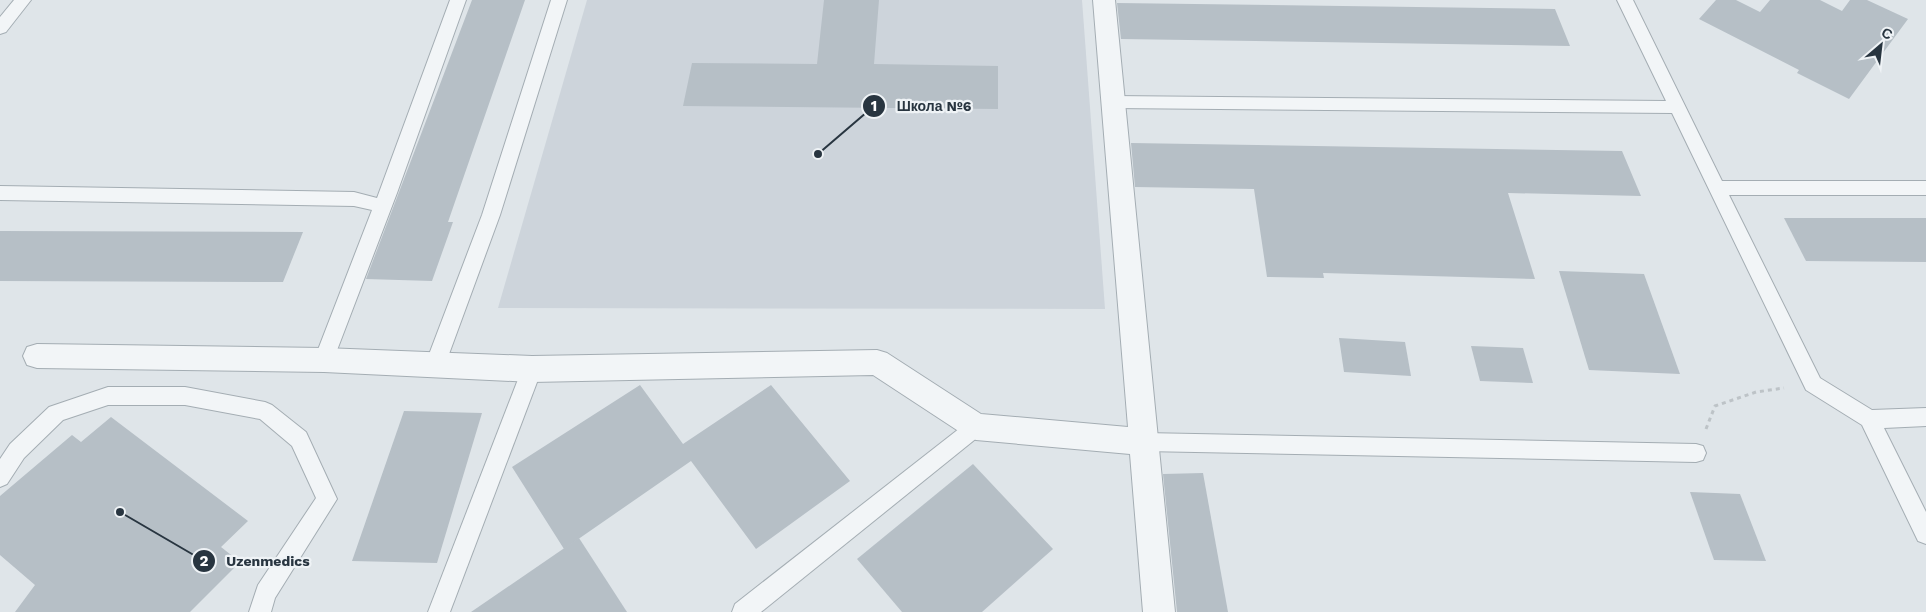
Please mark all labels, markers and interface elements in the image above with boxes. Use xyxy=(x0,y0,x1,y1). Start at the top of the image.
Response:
north arrow xyxy=(1856,20,1906,70)
text: С xyxy=(1879,24,1895,43)
callout: Школа №6 xyxy=(862,91,982,120)
text: 1 xyxy=(871,97,877,115)
text: Школа №6 xyxy=(897,98,972,114)
callout: Uzenmedics xyxy=(191,546,320,575)
text: 2 xyxy=(200,552,209,570)
text: Uzenmedics xyxy=(226,553,310,569)

